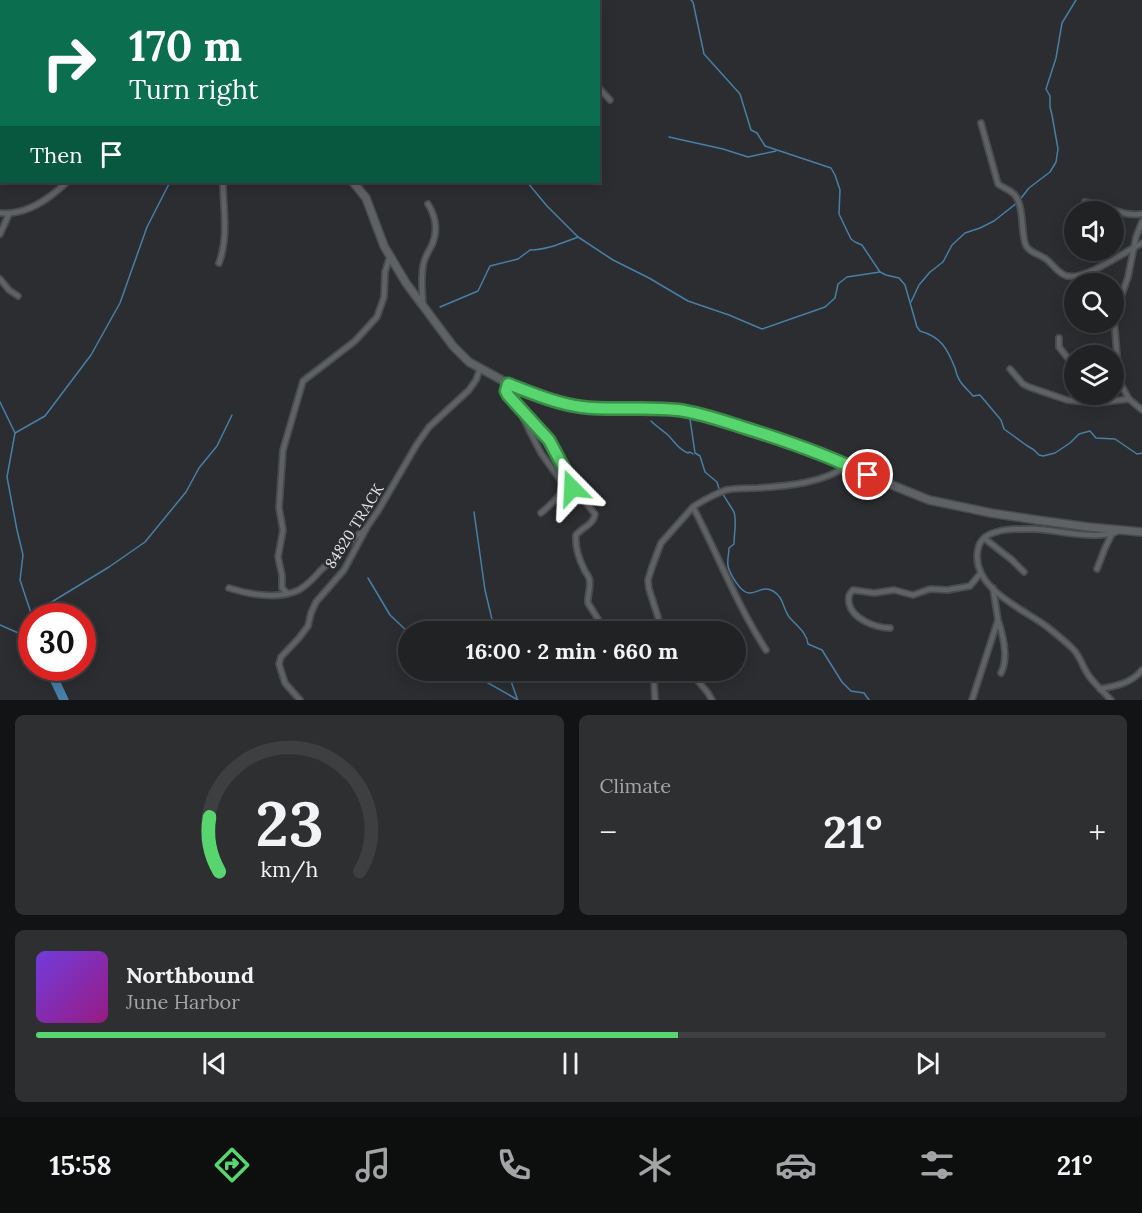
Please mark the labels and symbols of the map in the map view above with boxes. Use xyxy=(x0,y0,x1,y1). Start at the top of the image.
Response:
pin xyxy=(842,449,893,500)
position arrow xyxy=(540,456,604,520)
street label: 84820 TRACK xyxy=(320,480,388,572)
speed limit sign: 30 xyxy=(18,603,96,681)

